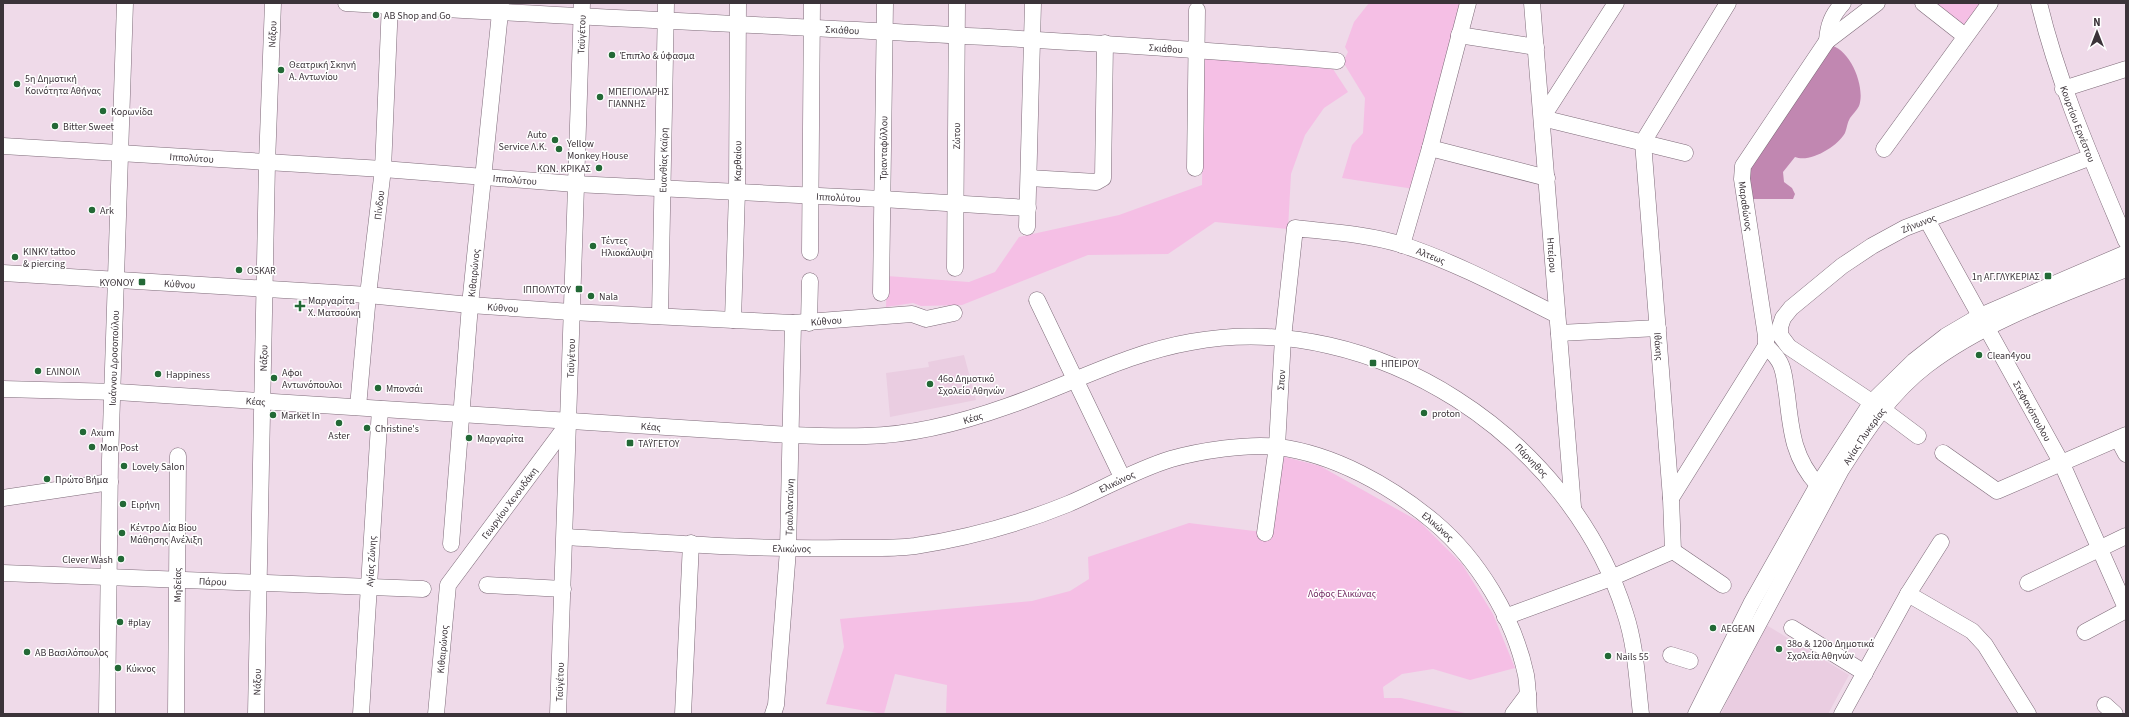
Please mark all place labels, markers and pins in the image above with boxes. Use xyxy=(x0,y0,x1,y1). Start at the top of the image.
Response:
place label: ΑΒ Shop and Go xyxy=(384,9,451,23)
marker: ΑΒ Shop and Go xyxy=(371,10,381,20)
place label: Έπιπλο & ύφασμα xyxy=(619,49,695,63)
marker: Έπιπλο & ύφασμα xyxy=(607,50,617,60)
place label: Θεατρική Σκηνή Α. Αντωνίου xyxy=(289,58,356,84)
marker: Θεατρική Σκηνή Α. Αντωνίου xyxy=(276,65,286,75)
place label: 5η Δημοτική Κοινότητα Αθήνας xyxy=(25,72,102,98)
marker: 5η Δημοτική Κοινότητα Αθήνας xyxy=(12,79,22,89)
place label: ΜΠΕΓΙΟΛΑΡΗΣ ΓΙΑΝΝΗΣ xyxy=(608,85,670,111)
marker: ΜΠΕΓΙΟΛΑΡΗΣ ΓΙΑΝΝΗΣ xyxy=(595,92,605,102)
place label: Κορωνίδα xyxy=(111,105,153,119)
marker: Κορωνίδα xyxy=(98,106,108,116)
place label: Bitter Sweet xyxy=(63,120,115,134)
marker: Bitter Sweet xyxy=(50,121,60,131)
place label: Auto Service Λ.Κ. xyxy=(499,128,547,154)
marker: Auto Service Λ.Κ. xyxy=(550,135,560,145)
place label: Yellow Monkey House xyxy=(566,137,628,163)
marker: Yellow Monkey House xyxy=(554,144,564,154)
place label: ΚΩΝ. ΚΡΙΚΑΣ xyxy=(537,162,592,176)
marker: ΚΩΝ. ΚΡΙΚΑΣ xyxy=(594,163,604,173)
place label: Ark xyxy=(100,204,114,218)
marker: Ark xyxy=(87,205,97,215)
place label: Τέντες Ηλιοκάλυψη xyxy=(601,234,653,260)
marker: Τέντες Ηλιοκάλυψη xyxy=(588,241,598,251)
place label: KINKY tattoo & piercing xyxy=(23,245,76,271)
marker: KINKY tattoo & piercing xyxy=(10,252,20,262)
place label: OSKAR xyxy=(247,264,276,278)
marker: OSKAR xyxy=(234,265,244,275)
place label: 1η ΑΓ.ΓΛΥΚΕΡΙΑΣ xyxy=(1972,270,2041,284)
marker: 1η ΑΓ.ΓΛΥΚΕΡΙΑΣ xyxy=(2043,271,2053,281)
place label: ΚΥΘΝΟΥ xyxy=(99,276,134,290)
marker: ΚΥΘΝΟΥ xyxy=(137,277,147,287)
place label: ΙΠΠΟΛΥΤΟΥ xyxy=(523,283,571,297)
marker: ΙΠΠΟΛΥΤΟΥ xyxy=(574,284,584,294)
place label: Nala xyxy=(599,290,618,304)
marker: Nala xyxy=(586,291,596,301)
place label: Μαργαρίτα Χ. Ματσούκη xyxy=(308,294,361,320)
marker: Μαργαρίτα Χ. Ματσούκη xyxy=(295,301,305,311)
place label: Clean4you xyxy=(1987,349,2031,363)
marker: Clean4you xyxy=(1974,350,1984,360)
place label: ΗΠΕΙΡΟΥ xyxy=(1381,357,1419,371)
marker: ΗΠΕΙΡΟΥ xyxy=(1368,358,1378,368)
place label: ΕΛΙΝΟΙΛ xyxy=(46,365,81,379)
marker: ΕΛΙΝΟΙΛ xyxy=(33,366,43,376)
place label: Αφοι Αντωνόπουλοι xyxy=(282,366,342,392)
place label: Happiness xyxy=(166,368,210,382)
marker: Happiness xyxy=(153,369,163,379)
place label: 46ο Δημοτικό Σχολείο Αθηνών xyxy=(938,372,1005,398)
marker: Αφοι Αντωνόπουλοι xyxy=(269,373,279,383)
marker: 46ο Δημοτικό Σχολείο Αθηνών xyxy=(925,379,935,389)
place label: Μπονσάι xyxy=(386,382,423,396)
marker: Μπονσάι xyxy=(373,383,383,393)
place label: proton xyxy=(1432,407,1460,421)
marker: proton xyxy=(1419,408,1429,418)
place label: Market In xyxy=(281,409,320,423)
marker: Market In xyxy=(268,410,278,420)
marker: Aster xyxy=(334,418,344,428)
place label: Christine's xyxy=(375,422,419,436)
marker: Christine's xyxy=(362,423,372,433)
place label: Axum xyxy=(91,426,115,440)
marker: Axum xyxy=(78,427,88,437)
place label: Aster xyxy=(328,429,350,443)
place label: Μαργαρίτα xyxy=(477,432,524,446)
marker: Μαργαρίτα xyxy=(464,433,474,443)
place label: ΤΑΫΓΕΤΟΥ xyxy=(638,437,680,451)
marker: ΤΑΫΓΕΤΟΥ xyxy=(625,438,635,448)
place label: Mon Post xyxy=(100,441,139,455)
marker: Mon Post xyxy=(87,442,97,452)
place label: Lovely Salon xyxy=(132,460,185,474)
marker: Lovely Salon xyxy=(119,461,129,471)
place label: Πρώτο Βήμα xyxy=(55,473,108,487)
marker: Πρώτο Βήμα xyxy=(42,474,52,484)
place label: Ειρήνη xyxy=(131,498,160,512)
marker: Ειρήνη xyxy=(118,499,128,509)
place label: Κέντρο Δία Βίου Μάθησης Ανέλιξη xyxy=(130,521,202,547)
marker: Κέντρο Δία Βίου Μάθησης Ανέλιξη xyxy=(117,528,127,538)
place label: Clever Wash xyxy=(62,553,113,567)
marker: Clever Wash xyxy=(116,554,126,564)
place label: #play xyxy=(128,616,151,630)
marker: #play xyxy=(115,617,125,627)
place label: AEGEAN xyxy=(1721,622,1755,636)
marker: AEGEAN xyxy=(1708,623,1718,633)
place label: 38ο & 120ο Δημοτικά Σχολεία Αθηνών xyxy=(1787,637,1874,663)
marker: 38ο & 120ο Δημοτικά Σχολεία Αθηνών xyxy=(1774,644,1784,654)
place label: ΑΒ Βασιλόπουλος xyxy=(35,646,109,660)
marker: ΑΒ Βασιλόπουλος xyxy=(22,647,32,657)
place label: Nails 55 xyxy=(1616,650,1649,664)
marker: Nails 55 xyxy=(1603,651,1613,661)
place label: Κύκνος xyxy=(126,662,157,676)
marker: Κύκνος xyxy=(113,663,123,673)

